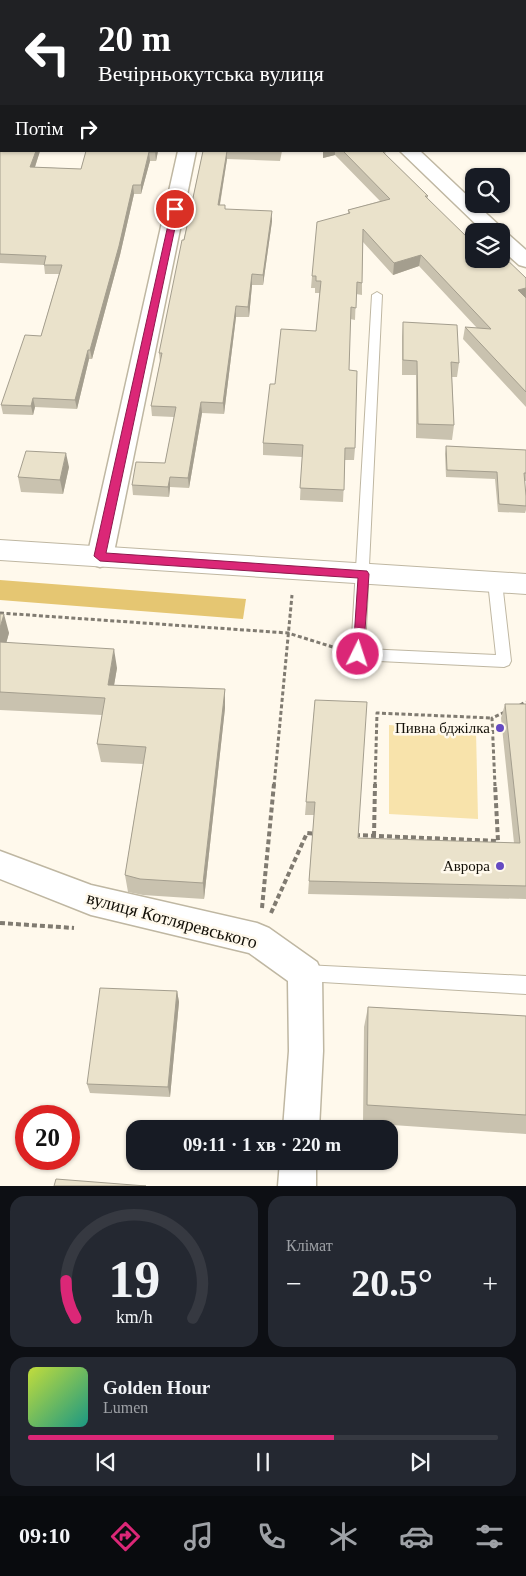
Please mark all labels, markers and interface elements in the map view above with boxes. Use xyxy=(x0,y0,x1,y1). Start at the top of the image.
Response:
icon: left xyxy=(15,20,80,85)
text: 20 m xyxy=(98,20,171,59)
text: Вечірньокутська вулиця xyxy=(98,61,324,86)
icon: right xyxy=(74,115,102,143)
text: Потім xyxy=(15,118,64,139)
map controls xyxy=(465,168,510,268)
button: search xyxy=(465,168,510,213)
pin xyxy=(154,188,196,230)
icon: arrive xyxy=(161,195,189,223)
button: layers xyxy=(465,223,510,268)
position arrow xyxy=(331,627,383,679)
place label: Пивна бджілка xyxy=(395,720,490,736)
marker: Пивна бджілка xyxy=(494,722,506,734)
place label: Аврора xyxy=(443,858,490,874)
marker: Аврора xyxy=(494,860,506,872)
street label: вулиця Котляревського xyxy=(84,888,260,952)
speed limit sign: 20 xyxy=(15,1105,80,1170)
text: 09:11 · 1 хв · 220 m xyxy=(183,1134,341,1155)
text: Клімат xyxy=(286,1237,333,1254)
text: 19 xyxy=(108,1251,160,1308)
text: 20.5° xyxy=(351,1262,433,1304)
text: − xyxy=(286,1268,302,1299)
text: + xyxy=(482,1268,498,1299)
text: km/h xyxy=(116,1307,152,1327)
text: Golden Hour xyxy=(103,1377,210,1398)
text: Lumen xyxy=(103,1399,148,1416)
icon: previous xyxy=(92,1448,120,1476)
icon: pause xyxy=(249,1448,277,1476)
icon: next xyxy=(406,1448,434,1476)
icon: directions xyxy=(108,1519,143,1554)
icon: music xyxy=(181,1519,216,1554)
icon: phone xyxy=(254,1519,289,1554)
icon: climate xyxy=(326,1519,361,1554)
icon: car xyxy=(399,1519,434,1554)
icon: filters xyxy=(472,1519,507,1554)
text: 09:10 xyxy=(19,1523,70,1548)

